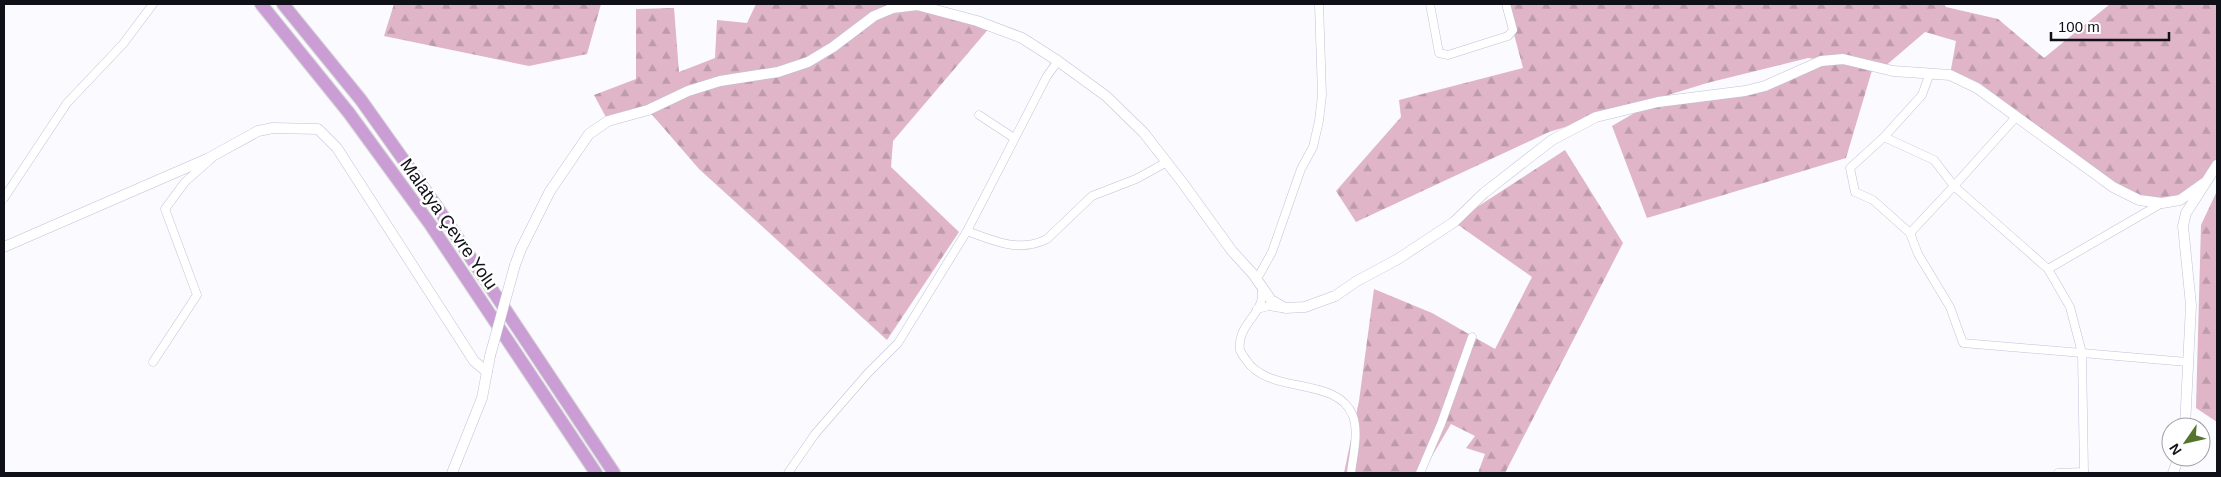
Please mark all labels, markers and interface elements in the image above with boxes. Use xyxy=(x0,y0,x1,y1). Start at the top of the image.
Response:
scale bar xyxy=(2051,10,2168,42)
text: 100 m xyxy=(2058,18,2100,35)
street label: Malatya Çevre Yolu xyxy=(396,155,502,293)
north arrow xyxy=(2161,417,2211,467)
text: N xyxy=(2166,441,2185,458)

